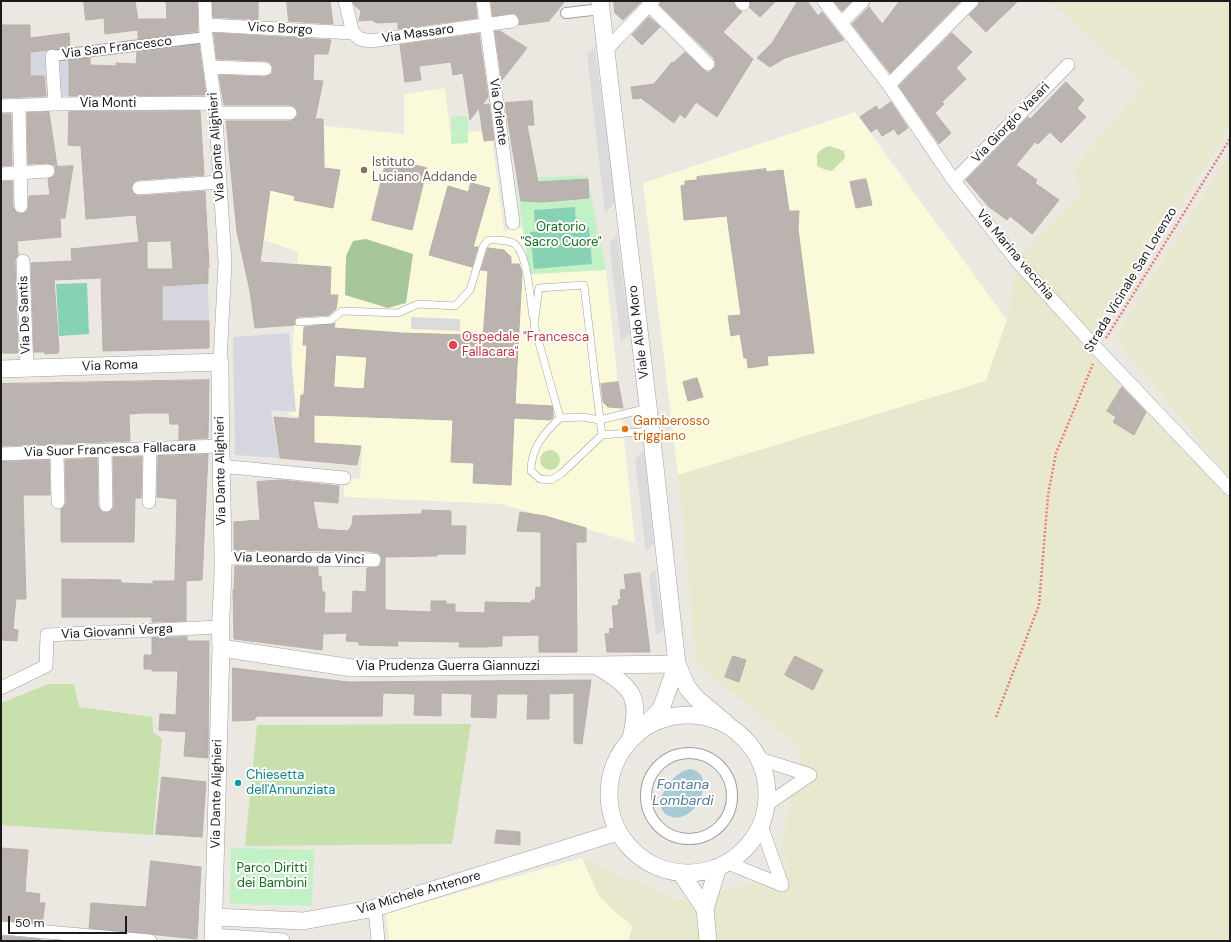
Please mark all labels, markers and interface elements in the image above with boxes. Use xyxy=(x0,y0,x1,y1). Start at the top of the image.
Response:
street label: Vico Borgo xyxy=(247,20,313,38)
street label: Via Massaro xyxy=(381,21,455,47)
street label: Via San Francesco xyxy=(61,34,173,62)
street label: Via Oriente xyxy=(486,78,510,146)
street label: Via Giorgio Vasari xyxy=(969,80,1053,166)
street label: Via Dante Alighieri xyxy=(205,92,229,202)
street label: Via Monti xyxy=(80,96,136,112)
place label: Istituto Luciano Addande xyxy=(372,155,477,186)
marker: Istituto Luciano Addande xyxy=(359,165,369,175)
street label: Strada Vicinale San Lorenzo xyxy=(1081,205,1181,355)
street label: Via Marina vecchia xyxy=(973,207,1057,303)
park label: Oratorio "Sacro Cuore" xyxy=(520,220,602,251)
street label: Via De Santis xyxy=(16,275,34,355)
street label: Viale Aldo Moro xyxy=(626,284,652,380)
place label: Ospedale "Francesca Fallacara" xyxy=(462,330,589,361)
marker: Ospedale "Francesca Fallacara" xyxy=(447,339,459,351)
street label: Via Roma xyxy=(82,357,138,375)
place label: Gamberosso triggiano xyxy=(633,414,710,445)
street label: Via Dante Alighieri xyxy=(212,416,230,526)
marker: Gamberosso triggiano xyxy=(620,424,630,434)
street label: Via Suor Francesca Fallacara xyxy=(24,439,196,461)
street label: Via Leonardo da Vinci xyxy=(233,550,365,568)
street label: Via Giovanni Verga xyxy=(61,621,173,643)
street label: Via Prudenza Guerra Giannuzzi xyxy=(356,659,540,675)
street label: Via Dante Alighieri xyxy=(208,739,226,849)
place label: Chiesetta dell'Annunziata xyxy=(246,768,335,799)
water label: Fontana Lombardi xyxy=(652,777,714,810)
marker: Chiesetta dell'Annunziata xyxy=(233,778,243,788)
park label: Parco Diritti dei Bambini xyxy=(237,861,307,892)
street label: Via Michele Antenore xyxy=(355,868,483,918)
scale bar xyxy=(10,908,129,934)
text: 50 m xyxy=(15,915,44,931)

